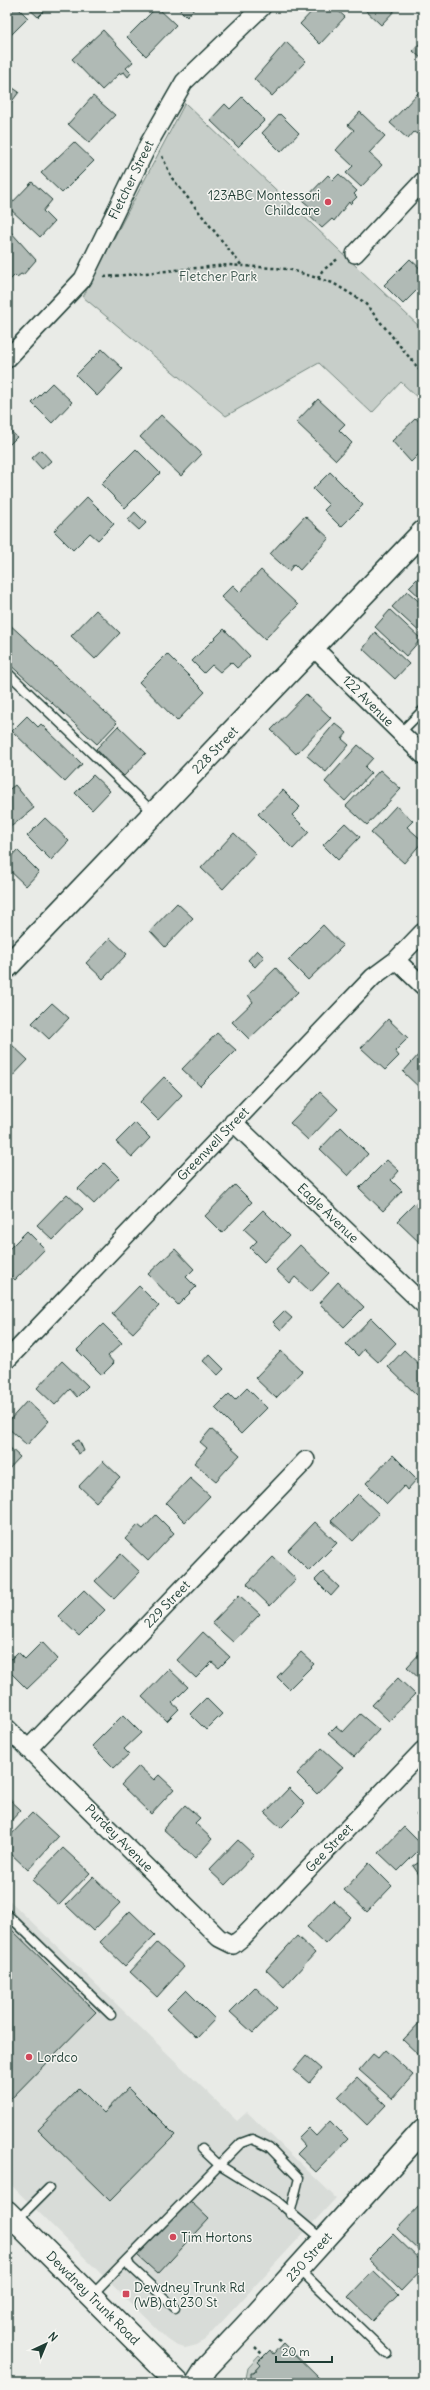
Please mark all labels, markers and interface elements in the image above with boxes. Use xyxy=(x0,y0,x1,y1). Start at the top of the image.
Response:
street label: Fletcher Street xyxy=(105,137,158,222)
place label: 123ABC Montessori Childcare xyxy=(208,187,320,219)
marker: 123ABC Montessori Childcare xyxy=(323,197,333,207)
park label: Fletcher Park xyxy=(179,268,257,285)
street label: 122 Avenue xyxy=(339,672,397,730)
street label: 228 Street xyxy=(188,722,242,777)
street label: Greenwell Street xyxy=(173,1103,253,1185)
street label: Eagle Avenue xyxy=(294,1180,362,1246)
street label: 229 Street xyxy=(140,1576,194,1631)
street label: Purdey Avenue xyxy=(81,1800,157,1876)
street label: Gee Street xyxy=(302,1820,357,1876)
place label: Lordco xyxy=(37,2049,78,2066)
marker: Lordco xyxy=(24,2052,34,2062)
street label: 230 Street xyxy=(282,2228,336,2285)
place label: Tim Hortons xyxy=(181,2229,252,2246)
marker: Tim Hortons xyxy=(168,2232,178,2242)
street label: Dewdney Trunk Road xyxy=(43,2248,144,2349)
place label: Dewdney Trunk Rd (WB) at 230 St xyxy=(134,2279,245,2311)
marker: Dewdney Trunk Rd (WB) at 230 St xyxy=(121,2289,131,2299)
north arrow xyxy=(26,2324,66,2364)
text: N xyxy=(45,2329,61,2344)
scale bar xyxy=(276,2338,332,2364)
text: 20 m xyxy=(282,2344,310,2359)

